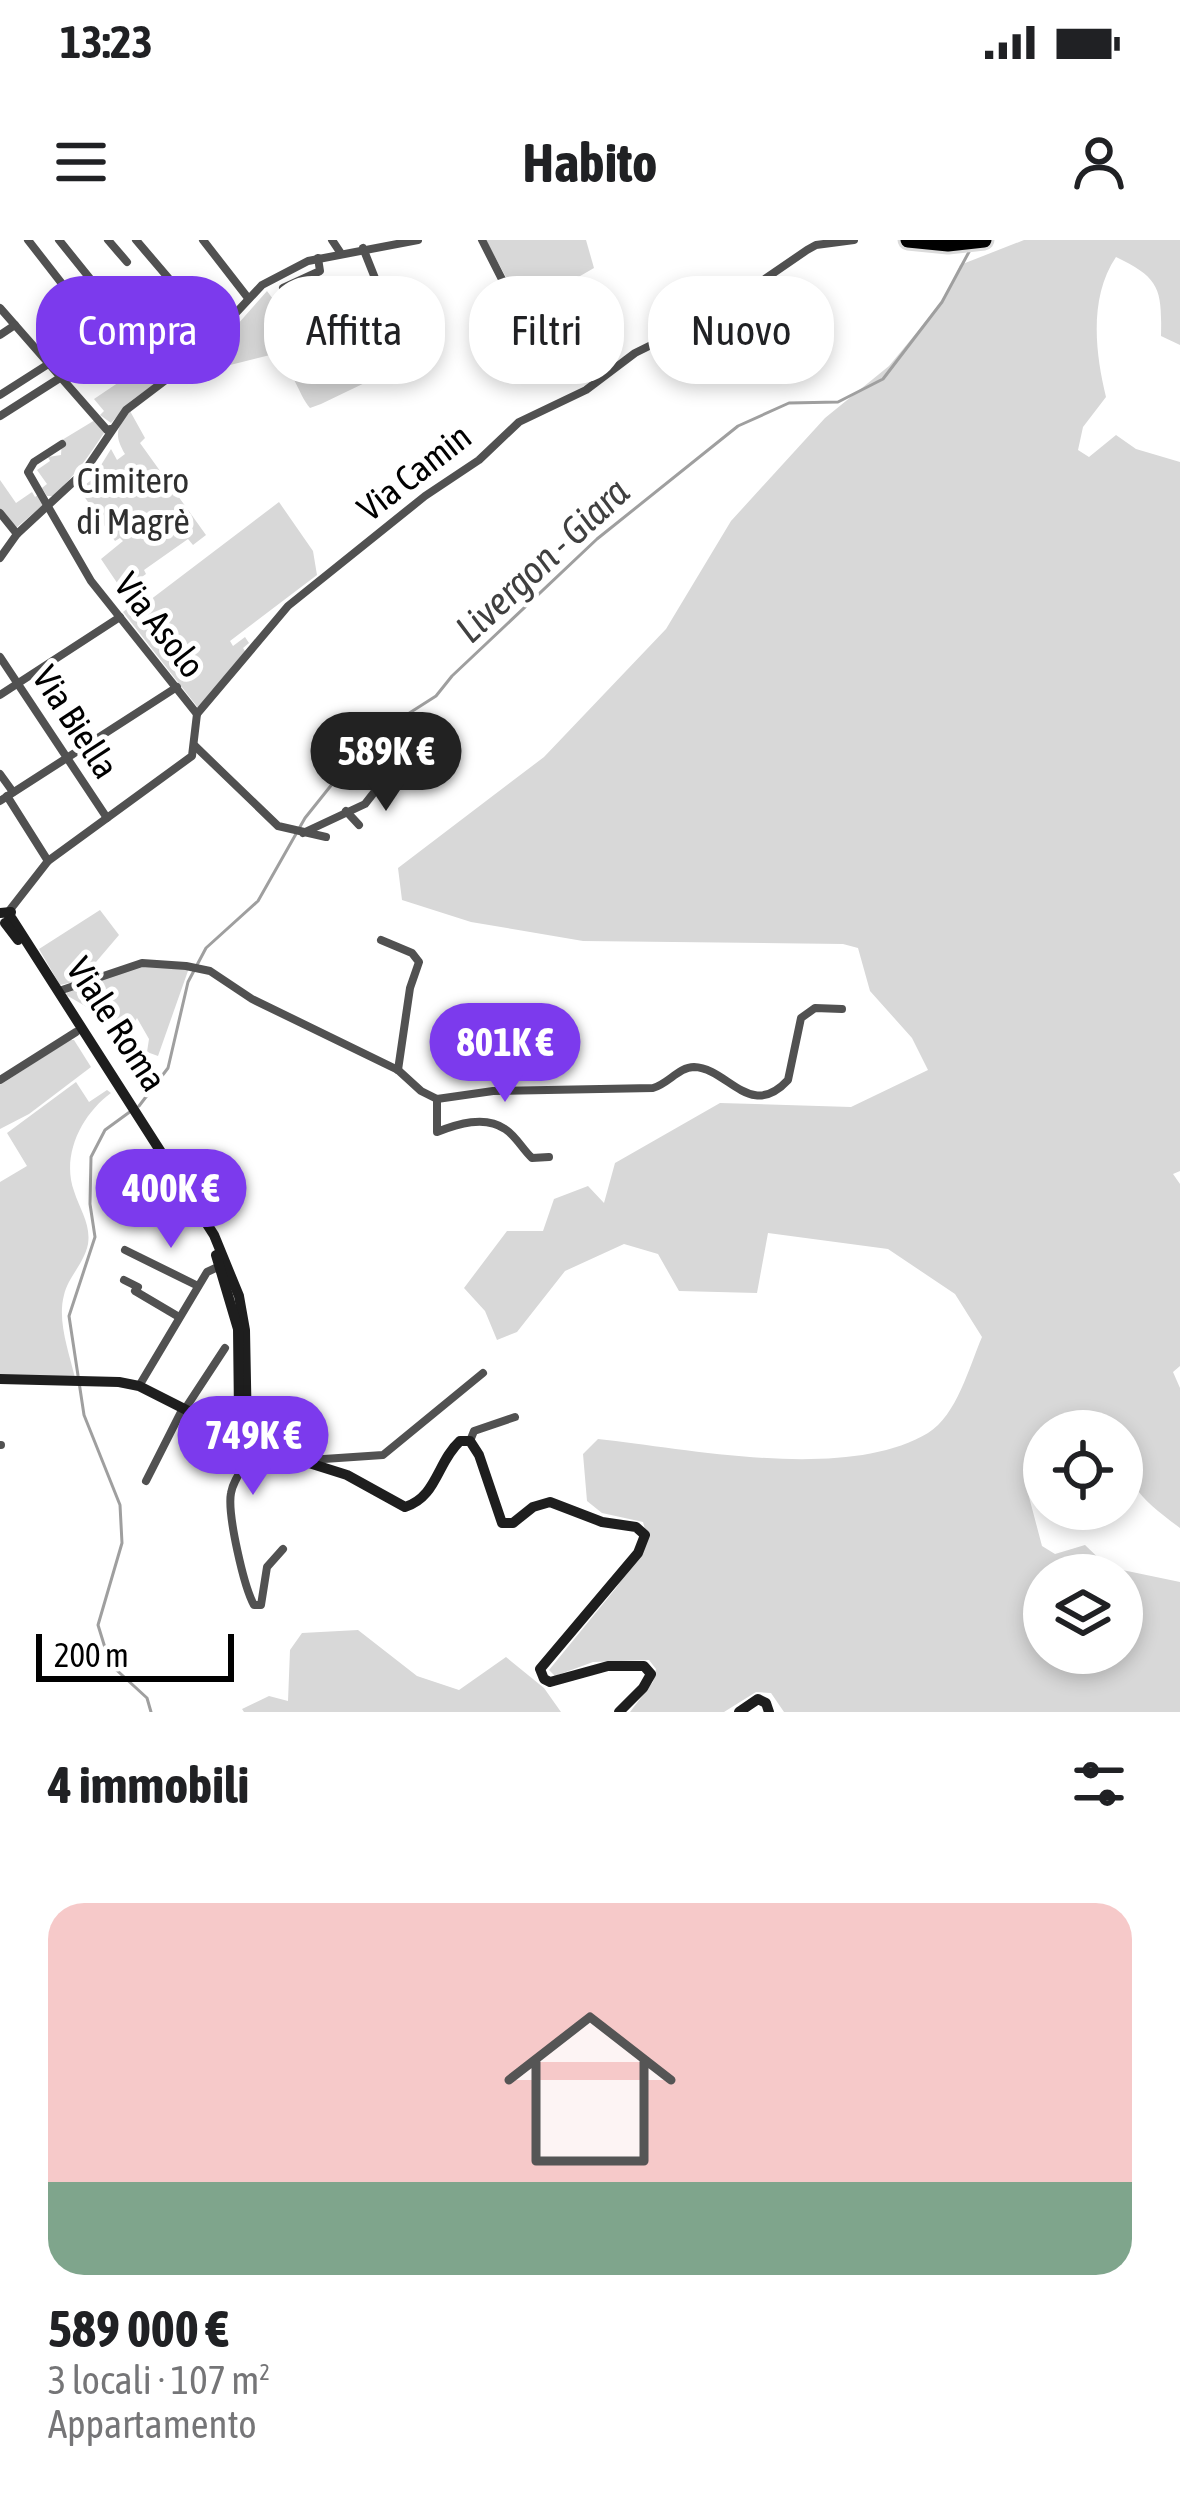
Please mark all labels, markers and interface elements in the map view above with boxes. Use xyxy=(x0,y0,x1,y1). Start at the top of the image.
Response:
text: 13:23 xyxy=(60,16,153,68)
icon: menu xyxy=(48,129,114,195)
icon: person xyxy=(1066,129,1132,195)
text: Habito xyxy=(523,132,657,193)
chip: Compra xyxy=(36,276,240,384)
chip: Affitta xyxy=(264,276,445,384)
chip: Filtri xyxy=(469,276,624,384)
chip: Nuovo xyxy=(648,276,834,384)
street label: Via Camin xyxy=(349,415,479,529)
park label: Cimitero di Magrè xyxy=(76,459,190,542)
water label: Livergon - Giara xyxy=(447,469,637,651)
street label: Via Asolo xyxy=(106,564,214,686)
street label: Via Biella xyxy=(24,658,128,786)
pin: 589K € xyxy=(288,712,484,814)
text: 589K € xyxy=(338,729,435,773)
street label: Viale Roma xyxy=(58,949,176,1099)
pin: 801K € xyxy=(407,1003,603,1105)
text: 801K € xyxy=(457,1020,554,1064)
pin: 400K € xyxy=(73,1149,269,1251)
text: 400K € xyxy=(123,1166,220,1210)
pin: 749K € xyxy=(155,1396,351,1498)
map controls xyxy=(1023,1410,1143,1674)
button: locate xyxy=(1023,1410,1143,1530)
text: 749K € xyxy=(205,1413,302,1457)
button: layers xyxy=(1023,1554,1143,1674)
scale bar xyxy=(36,1628,234,1681)
text: 200 m xyxy=(54,1636,129,1674)
icon: filters xyxy=(1066,1751,1132,1817)
text: 4 immobili xyxy=(48,1755,249,1814)
icon: home xyxy=(482,1981,698,2197)
text: 589 000 € xyxy=(48,2299,229,2358)
text: 3 locali · 107 m² xyxy=(48,2358,270,2402)
text: Appartamento xyxy=(48,2402,257,2446)

